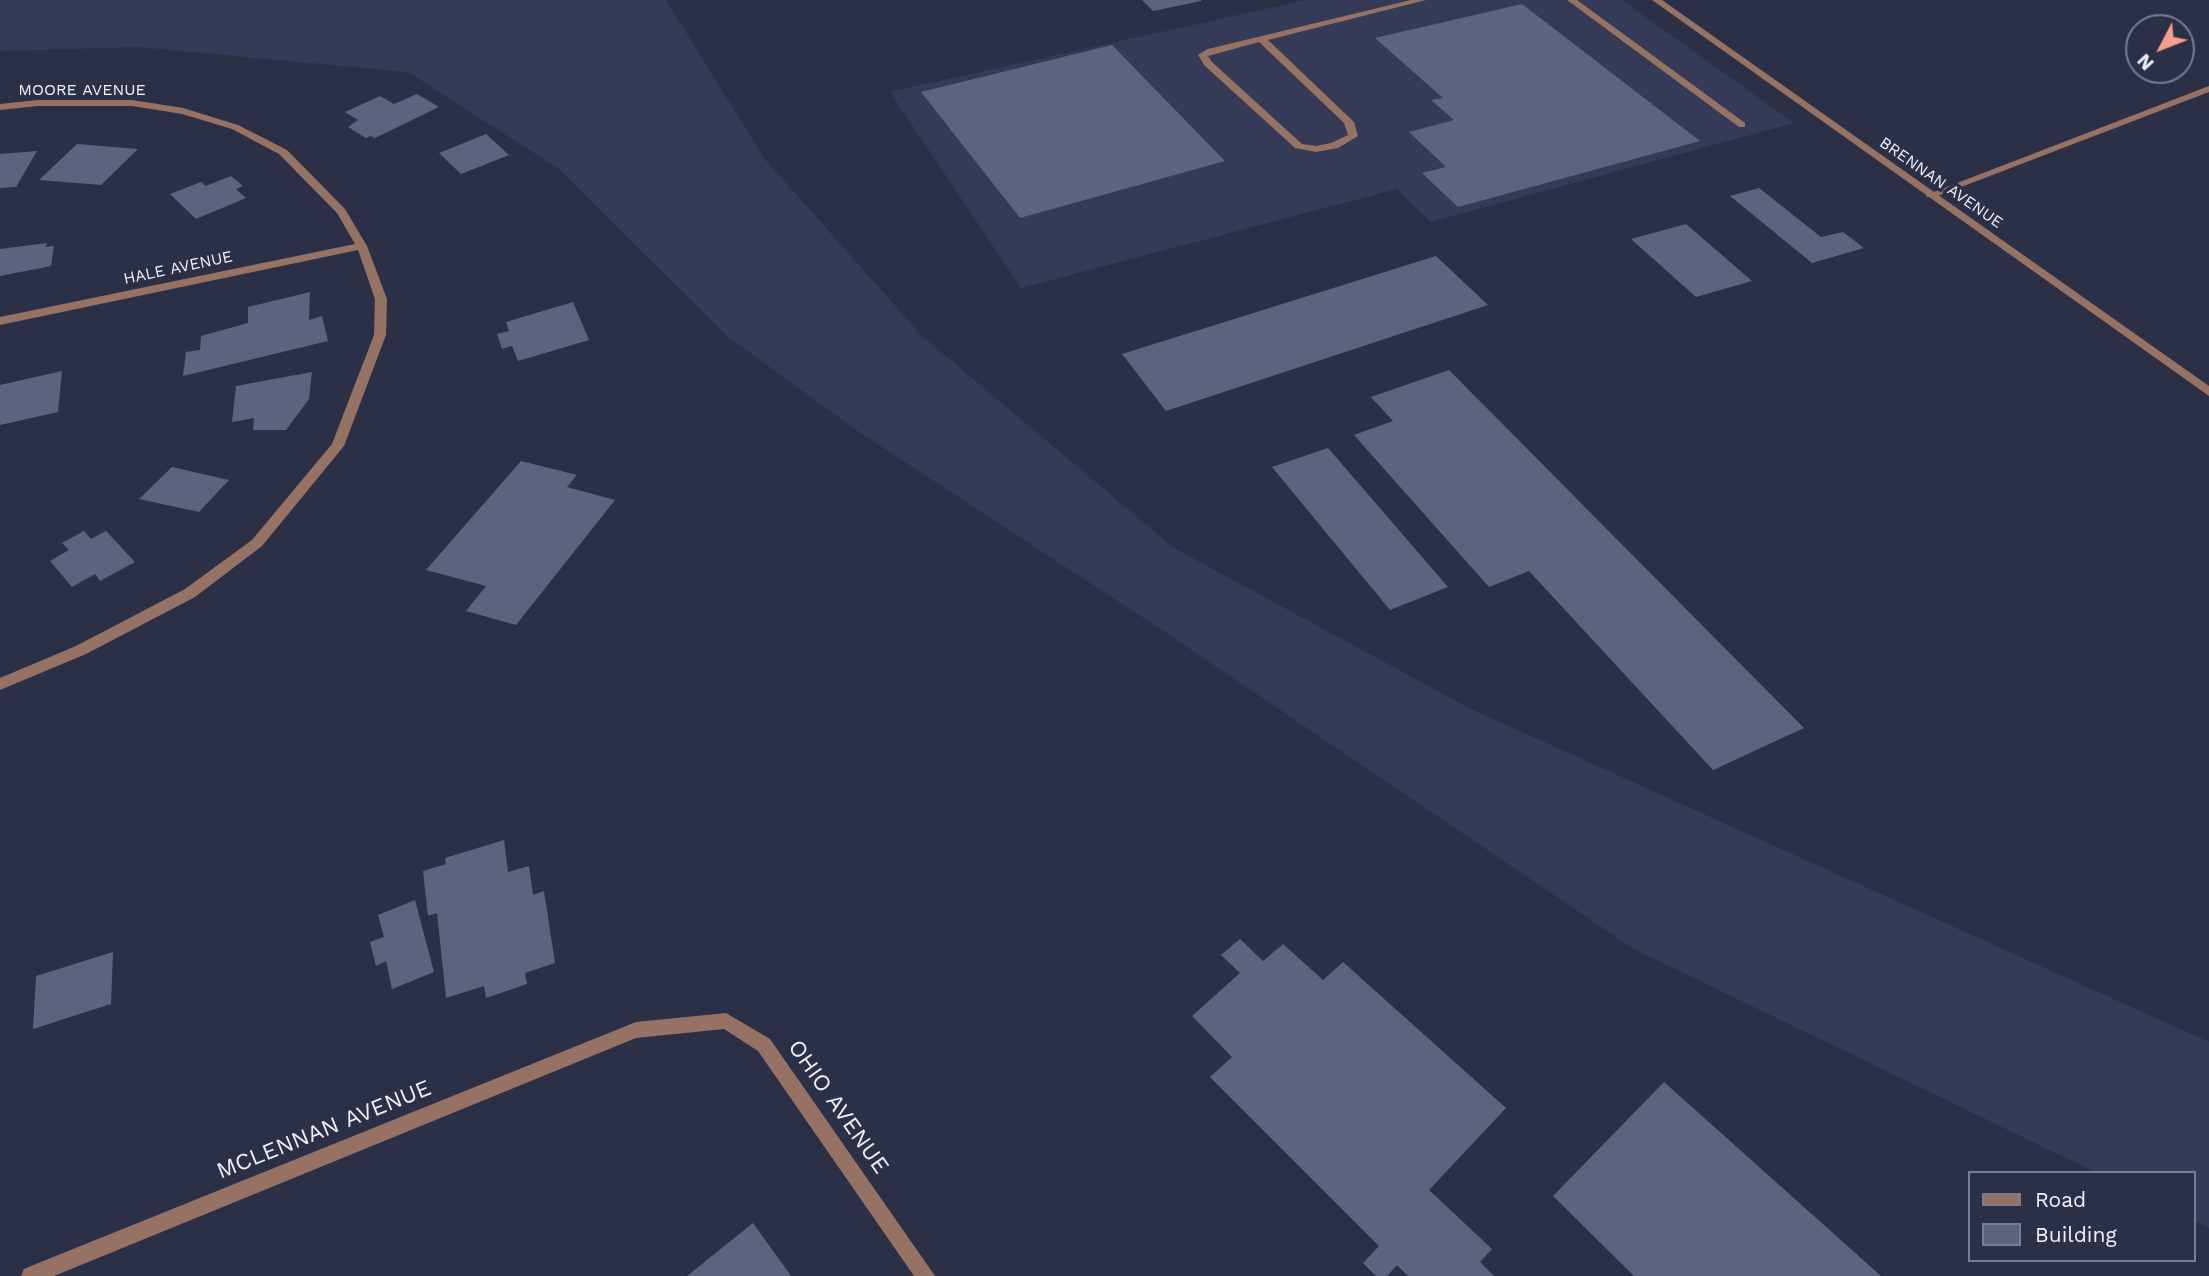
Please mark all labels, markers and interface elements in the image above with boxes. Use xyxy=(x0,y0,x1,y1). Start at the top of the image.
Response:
north arrow xyxy=(2125,14,2195,84)
text: N xyxy=(2132,49,2159,75)
street label: MOORE AVENUE xyxy=(18,80,146,100)
street label: BRENNAN AVENUE xyxy=(1876,133,2006,233)
street label: HALE AVENUE xyxy=(122,247,234,289)
street label: OHIO AVENUE xyxy=(782,1035,894,1179)
street label: MCLENNAN AVENUE xyxy=(213,1074,435,1186)
legend xyxy=(1968,1171,2195,1262)
text: Road xyxy=(2035,1187,2086,1212)
text: Building xyxy=(2035,1222,2117,1247)

